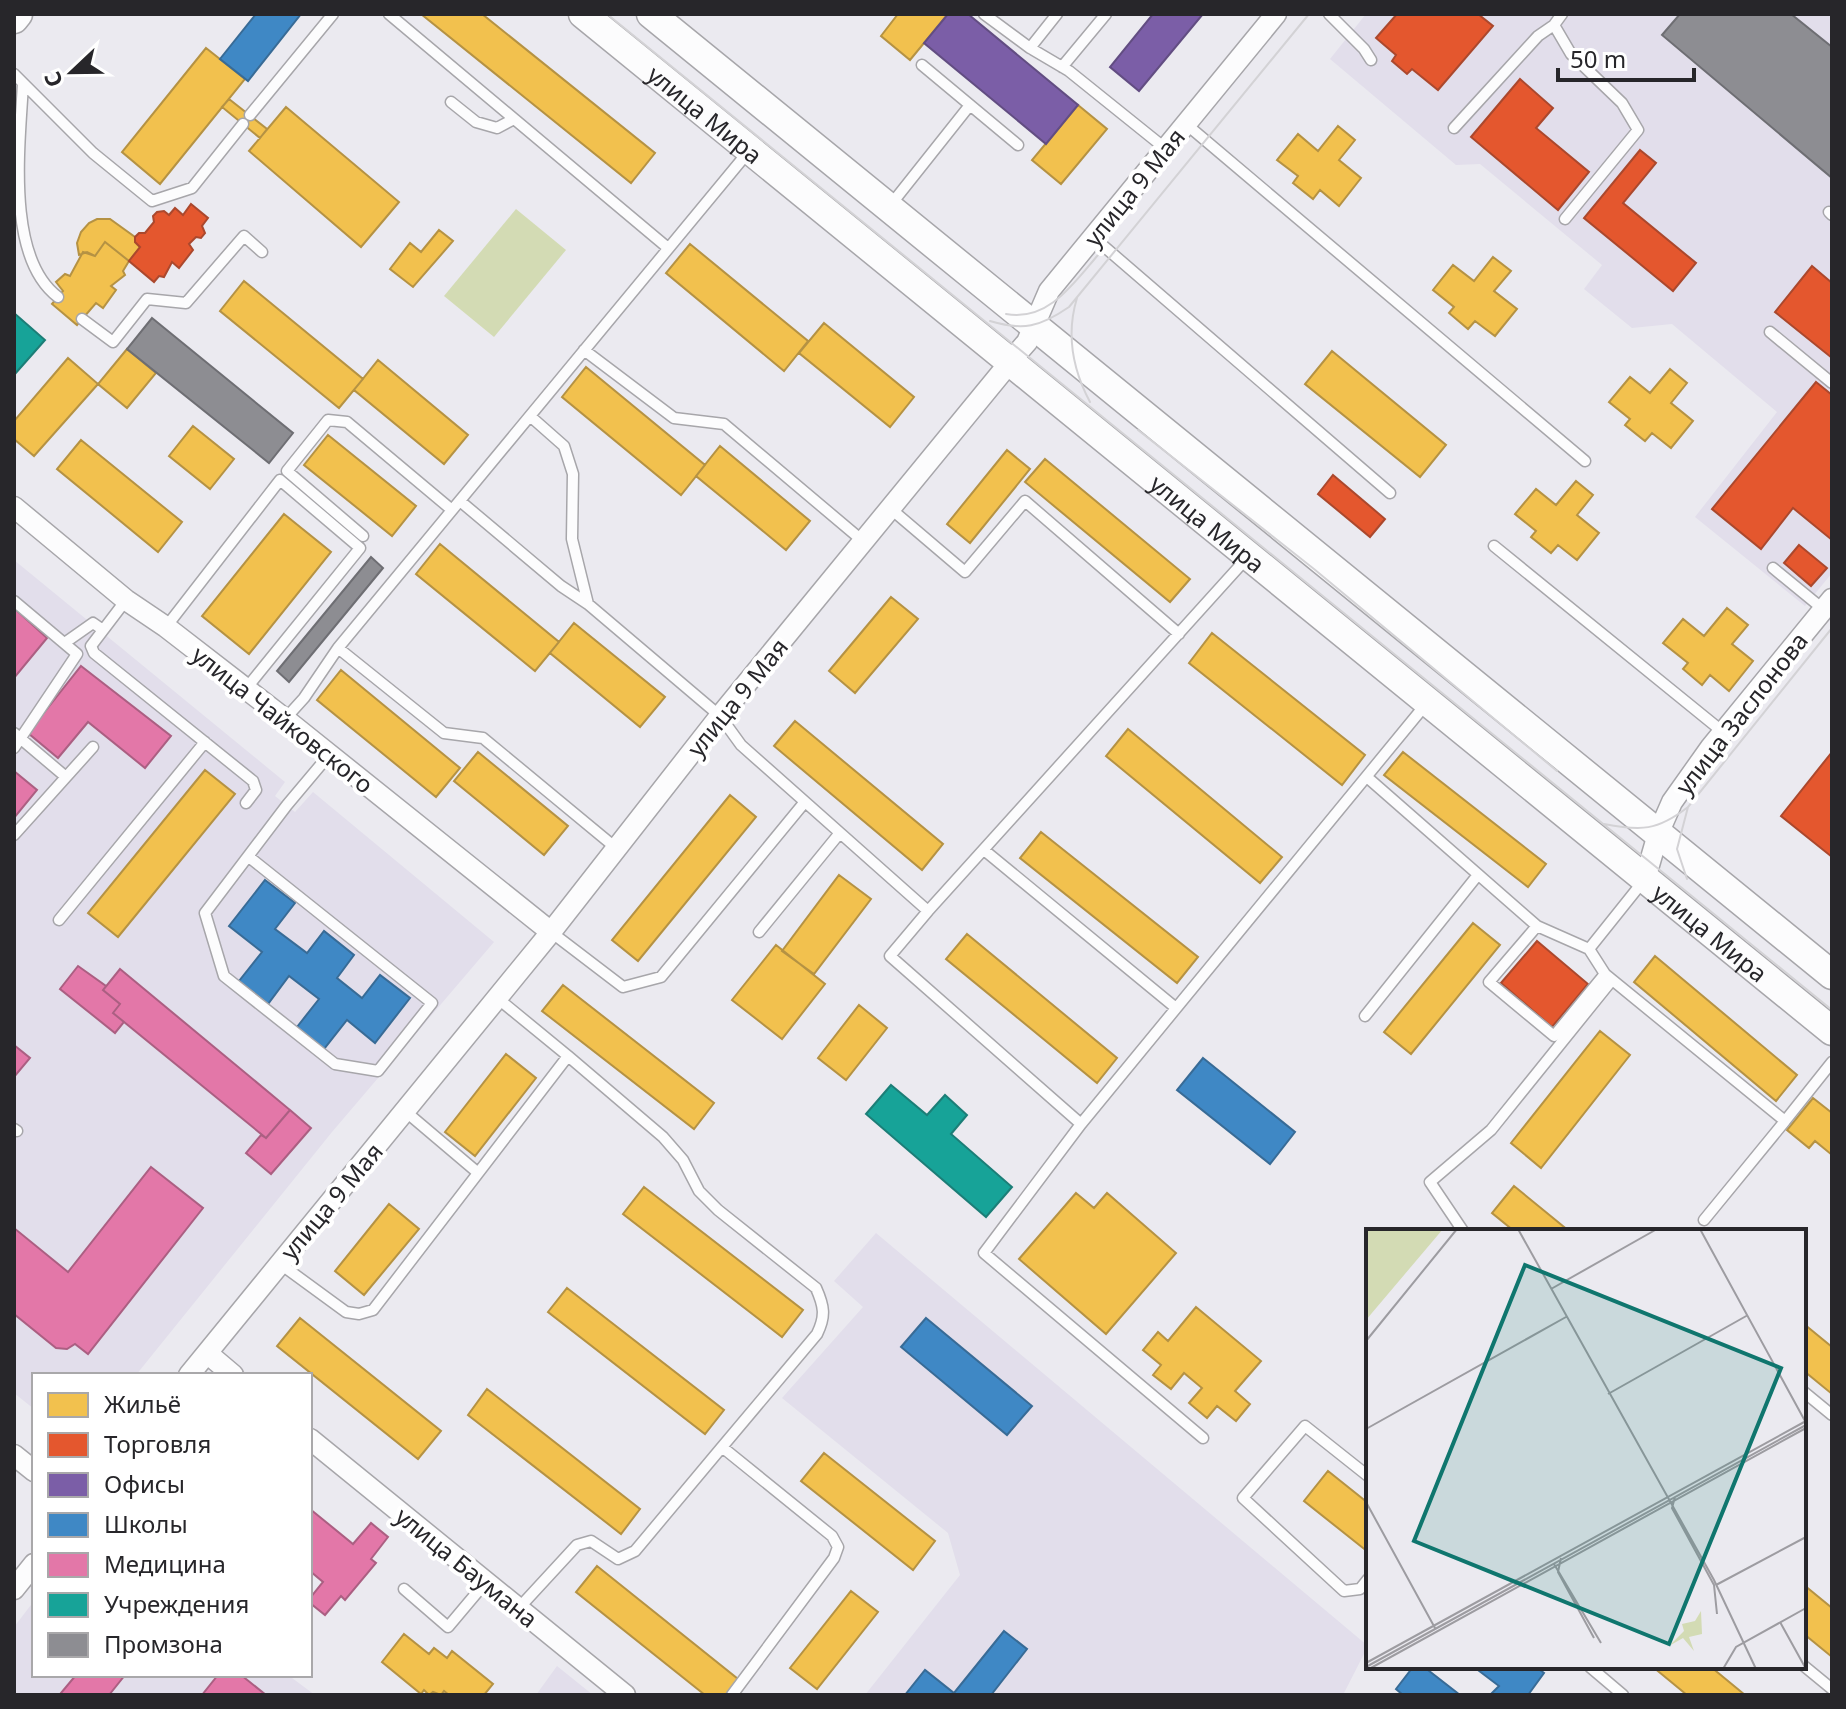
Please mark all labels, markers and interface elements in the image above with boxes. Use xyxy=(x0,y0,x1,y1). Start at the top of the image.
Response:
north arrow xyxy=(32,32,112,112)
scale bar xyxy=(1558,32,1694,82)
text: 50 m xyxy=(1570,42,1626,75)
street label: улица Мира xyxy=(641,57,770,170)
text: С xyxy=(36,68,69,92)
street label: улица 9 Мая xyxy=(1076,121,1192,253)
street label: улица Мира xyxy=(1144,466,1272,580)
street label: улица Заслонова xyxy=(1667,625,1815,801)
street label: улица 9 Мая xyxy=(679,631,795,763)
street label: улица Чайковского xyxy=(186,638,380,800)
street label: улица Мира xyxy=(1646,875,1775,989)
street label: улица 9 Мая xyxy=(272,1136,390,1266)
inset map xyxy=(1366,1229,1806,1669)
legend xyxy=(32,1373,312,1677)
text: Жильё xyxy=(104,1387,181,1420)
text: Торговля xyxy=(104,1427,211,1460)
text: Офисы xyxy=(104,1467,185,1500)
street label: улица Баумана xyxy=(389,1499,545,1635)
text: Школы xyxy=(104,1507,188,1540)
text: Медицина xyxy=(104,1547,226,1580)
text: Учреждения xyxy=(104,1587,249,1620)
text: Промзона xyxy=(104,1627,223,1660)

